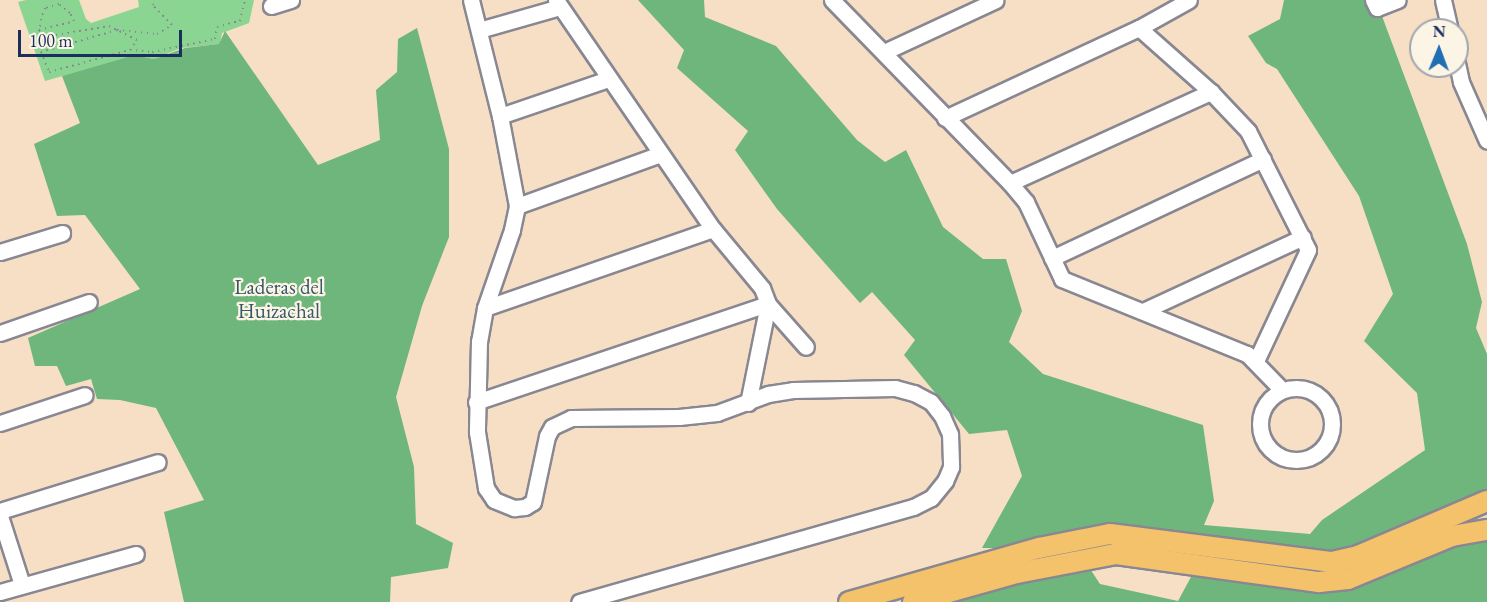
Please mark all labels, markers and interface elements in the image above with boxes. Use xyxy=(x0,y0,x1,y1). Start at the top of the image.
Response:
scale bar xyxy=(21,18,184,56)
north arrow xyxy=(1409,18,1469,78)
text: N xyxy=(1433,21,1446,42)
text: 100 m xyxy=(29,29,73,52)
park label: Laderas del Huizachal xyxy=(234,274,324,324)

